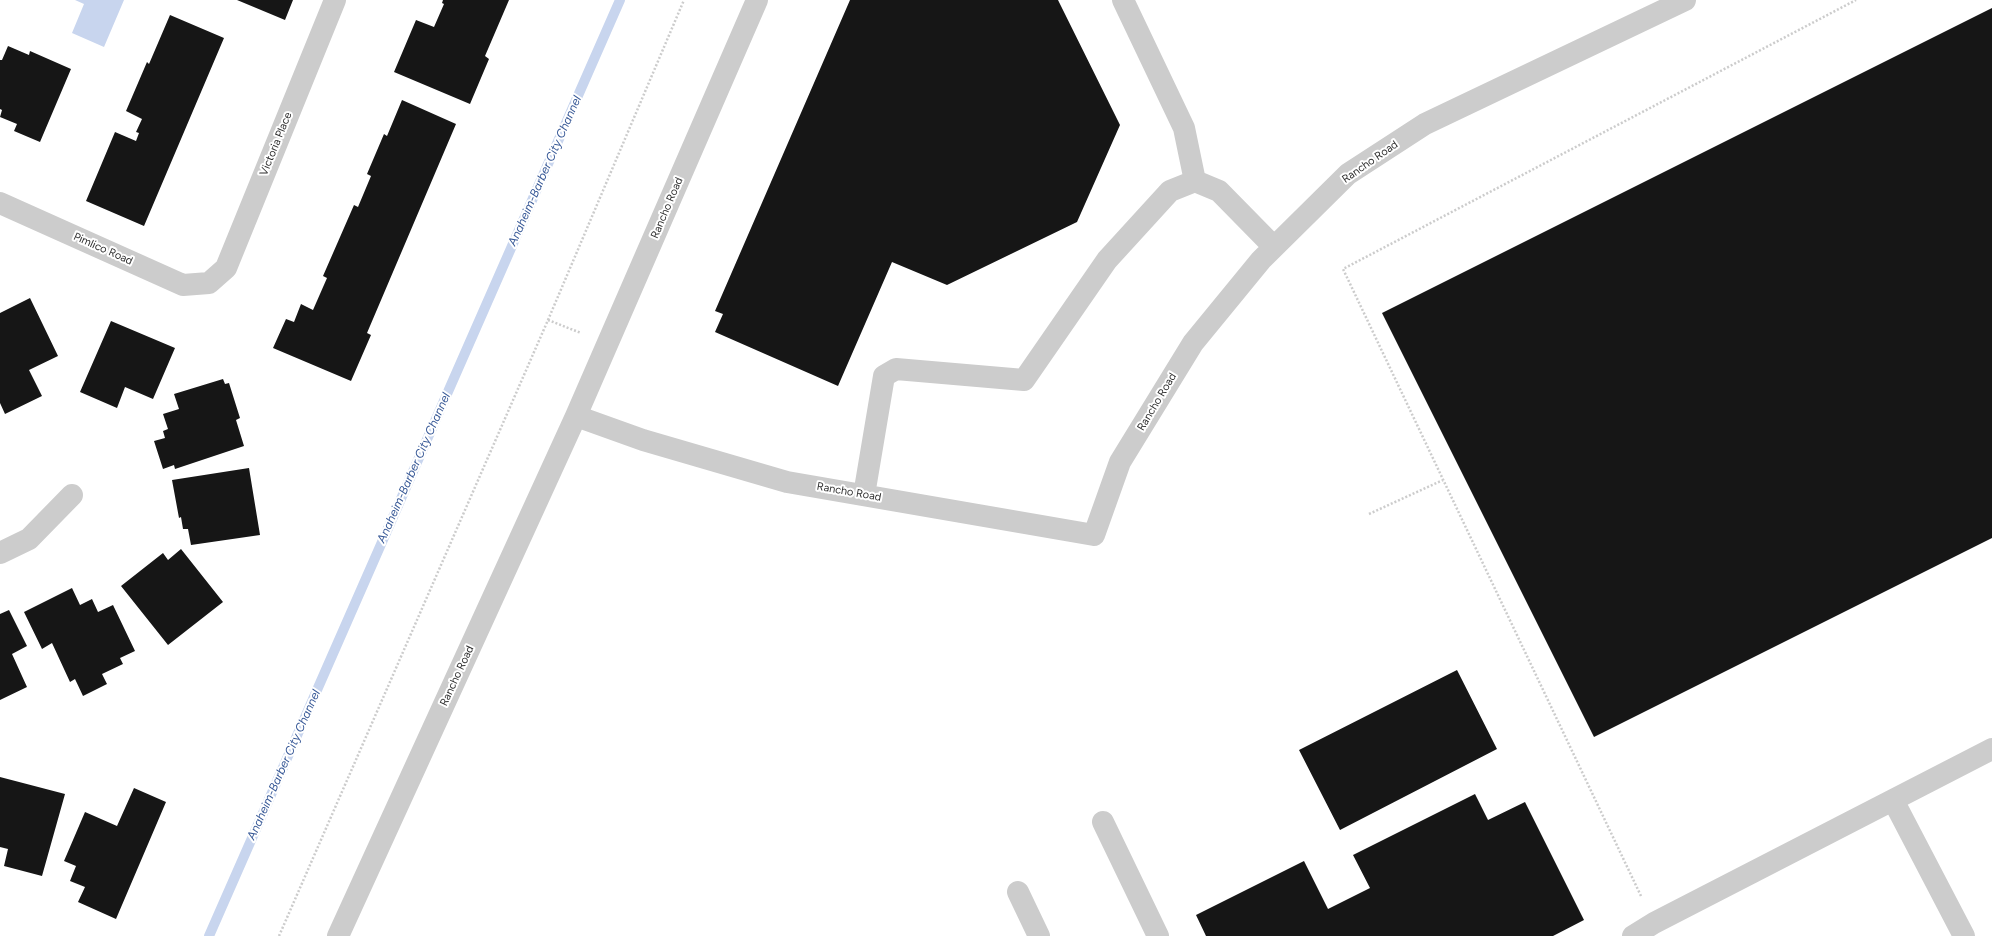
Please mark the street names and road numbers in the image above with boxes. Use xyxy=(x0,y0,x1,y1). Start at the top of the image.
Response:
street label: Victoria Place xyxy=(257,110,295,178)
street label: Rancho Road xyxy=(1340,138,1400,186)
street label: Rancho Road xyxy=(648,175,686,241)
street label: Pimlico Road xyxy=(71,230,135,268)
street label: Rancho Road xyxy=(1135,371,1179,433)
street label: Rancho Road xyxy=(816,480,882,504)
street label: Rancho Road xyxy=(437,644,477,708)

